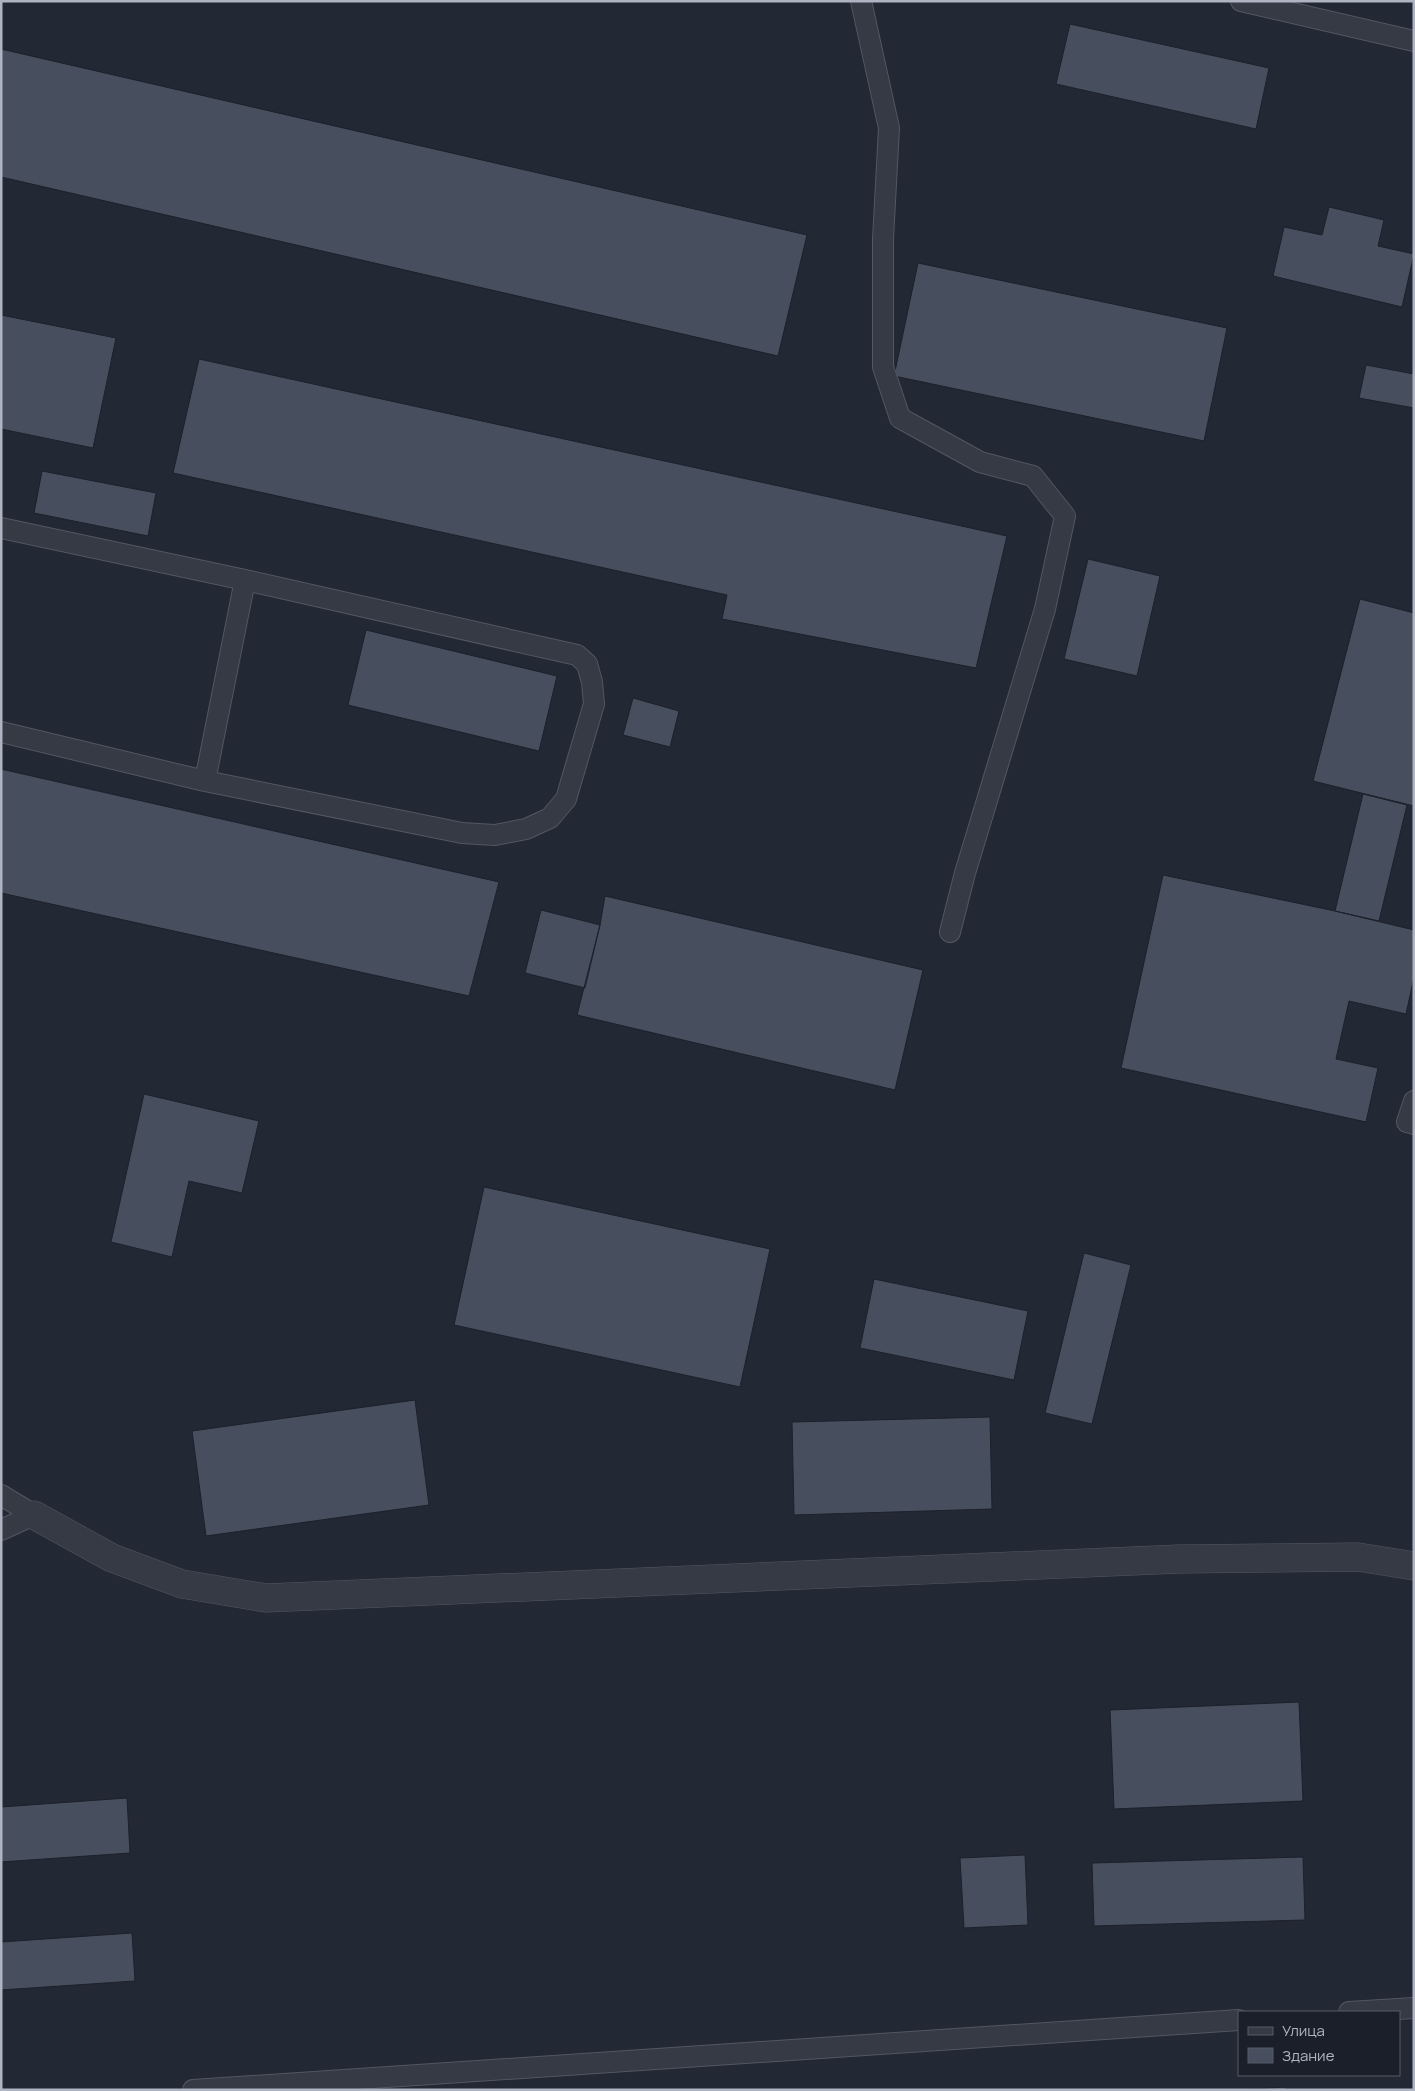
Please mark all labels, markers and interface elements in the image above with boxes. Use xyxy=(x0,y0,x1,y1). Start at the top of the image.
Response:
legend xyxy=(1238,2011,1400,2076)
text: Улица xyxy=(1282,2020,1325,2041)
text: Здание xyxy=(1282,2045,1335,2066)

